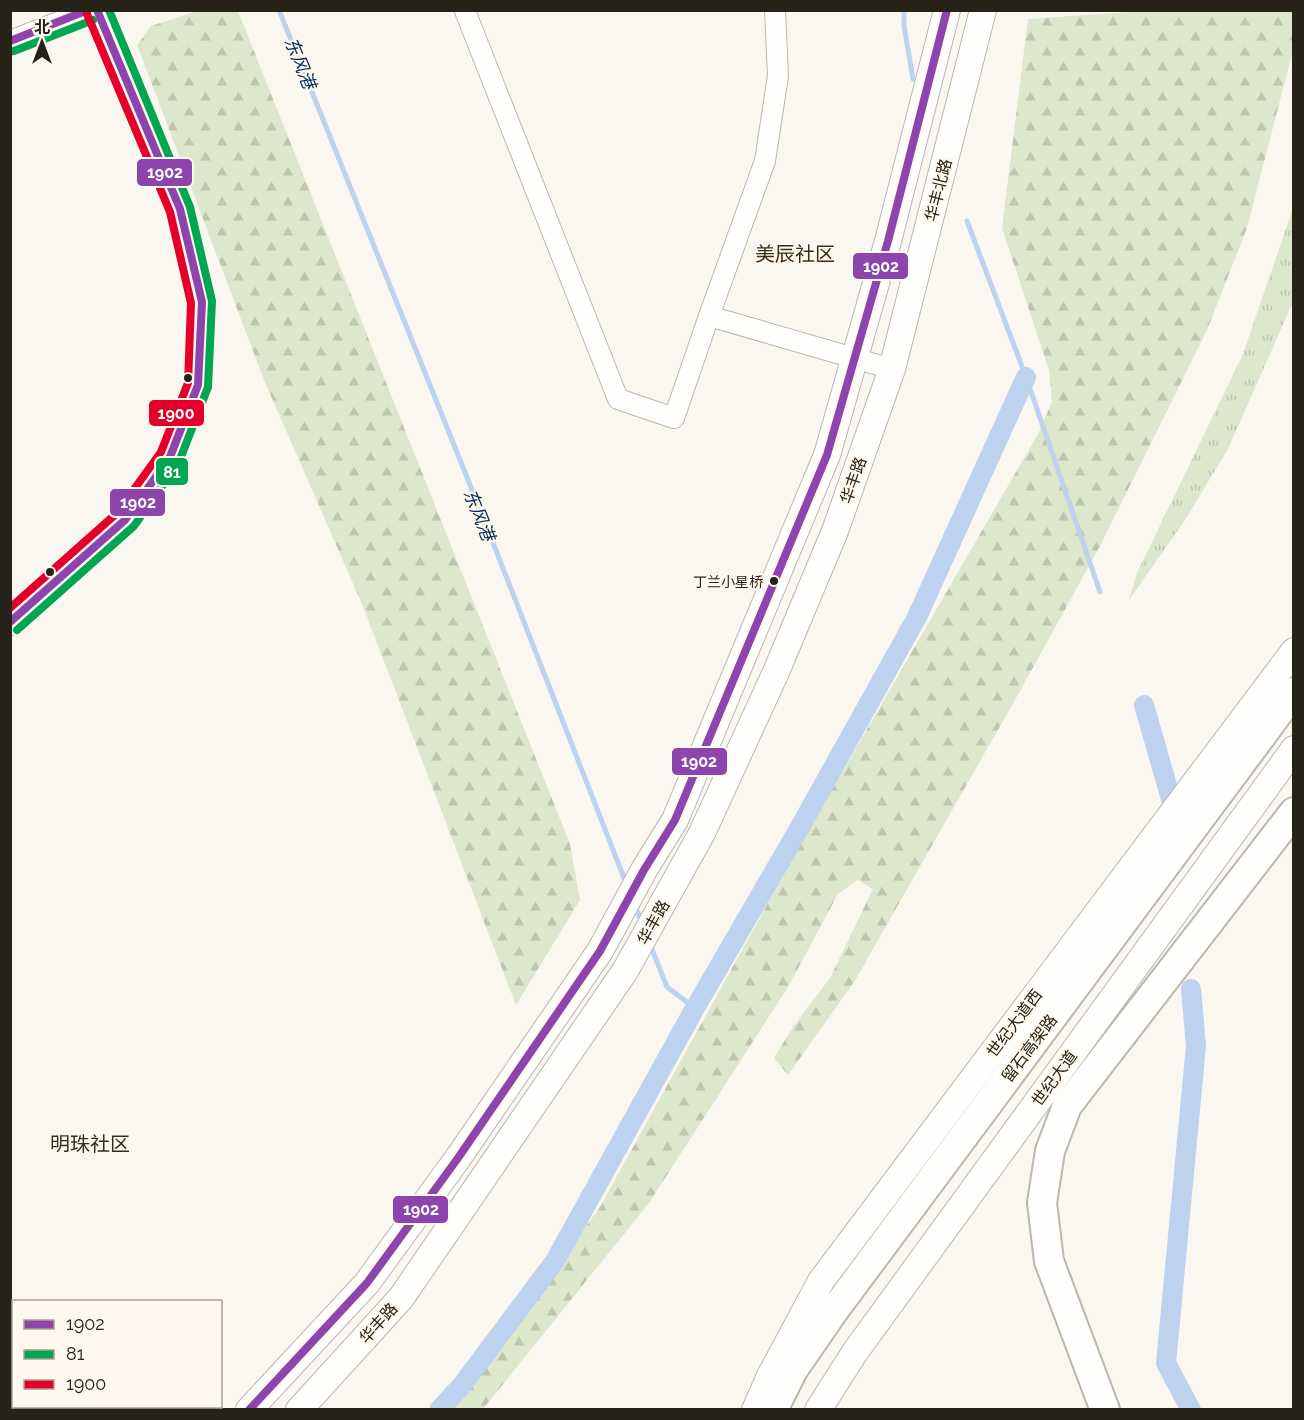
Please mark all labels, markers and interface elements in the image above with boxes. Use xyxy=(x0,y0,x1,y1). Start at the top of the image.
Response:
north arrow xyxy=(12,12,72,72)
text: 北 xyxy=(34,18,50,37)
water label: 东风港 xyxy=(281,34,321,95)
street label: 华丰北路 xyxy=(922,157,955,223)
line badge: 1902 xyxy=(136,158,193,187)
text: 1902 xyxy=(147,163,183,182)
district label: 美辰社区 xyxy=(755,242,835,266)
line badge: 1902 xyxy=(852,252,909,280)
text: 1902 xyxy=(863,257,899,276)
unlabelled marker xyxy=(182,372,194,384)
line badge: 1900 xyxy=(148,399,205,427)
text: 1900 xyxy=(158,404,195,423)
street label: 华丰路 xyxy=(837,454,870,506)
line badge: 81 xyxy=(155,457,189,486)
text: 81 xyxy=(163,463,181,482)
water label: 东风港 xyxy=(460,486,500,547)
line badge: 1902 xyxy=(109,488,166,517)
text: 1902 xyxy=(120,493,156,512)
unlabelled marker xyxy=(44,566,56,578)
place label: 丁兰小星桥 xyxy=(693,574,763,590)
marker: 丁兰小星桥 xyxy=(768,575,780,587)
line badge: 1902 xyxy=(671,747,728,776)
text: 1902 xyxy=(681,752,717,771)
street label: 华丰路 xyxy=(633,897,673,948)
street label: 世纪大道西 xyxy=(983,986,1046,1061)
street label: 留石高架路 xyxy=(998,1011,1061,1086)
street label: 世纪大道 xyxy=(1028,1047,1081,1110)
district label: 明珠社区 xyxy=(50,1132,130,1156)
line badge: 1902 xyxy=(392,1195,449,1224)
text: 1902 xyxy=(403,1200,439,1219)
street label: 华丰路 xyxy=(355,1299,401,1348)
legend xyxy=(12,1300,222,1408)
text: 1902 xyxy=(66,1313,105,1334)
text: 81 xyxy=(66,1343,85,1364)
text: 1900 xyxy=(66,1373,106,1394)

